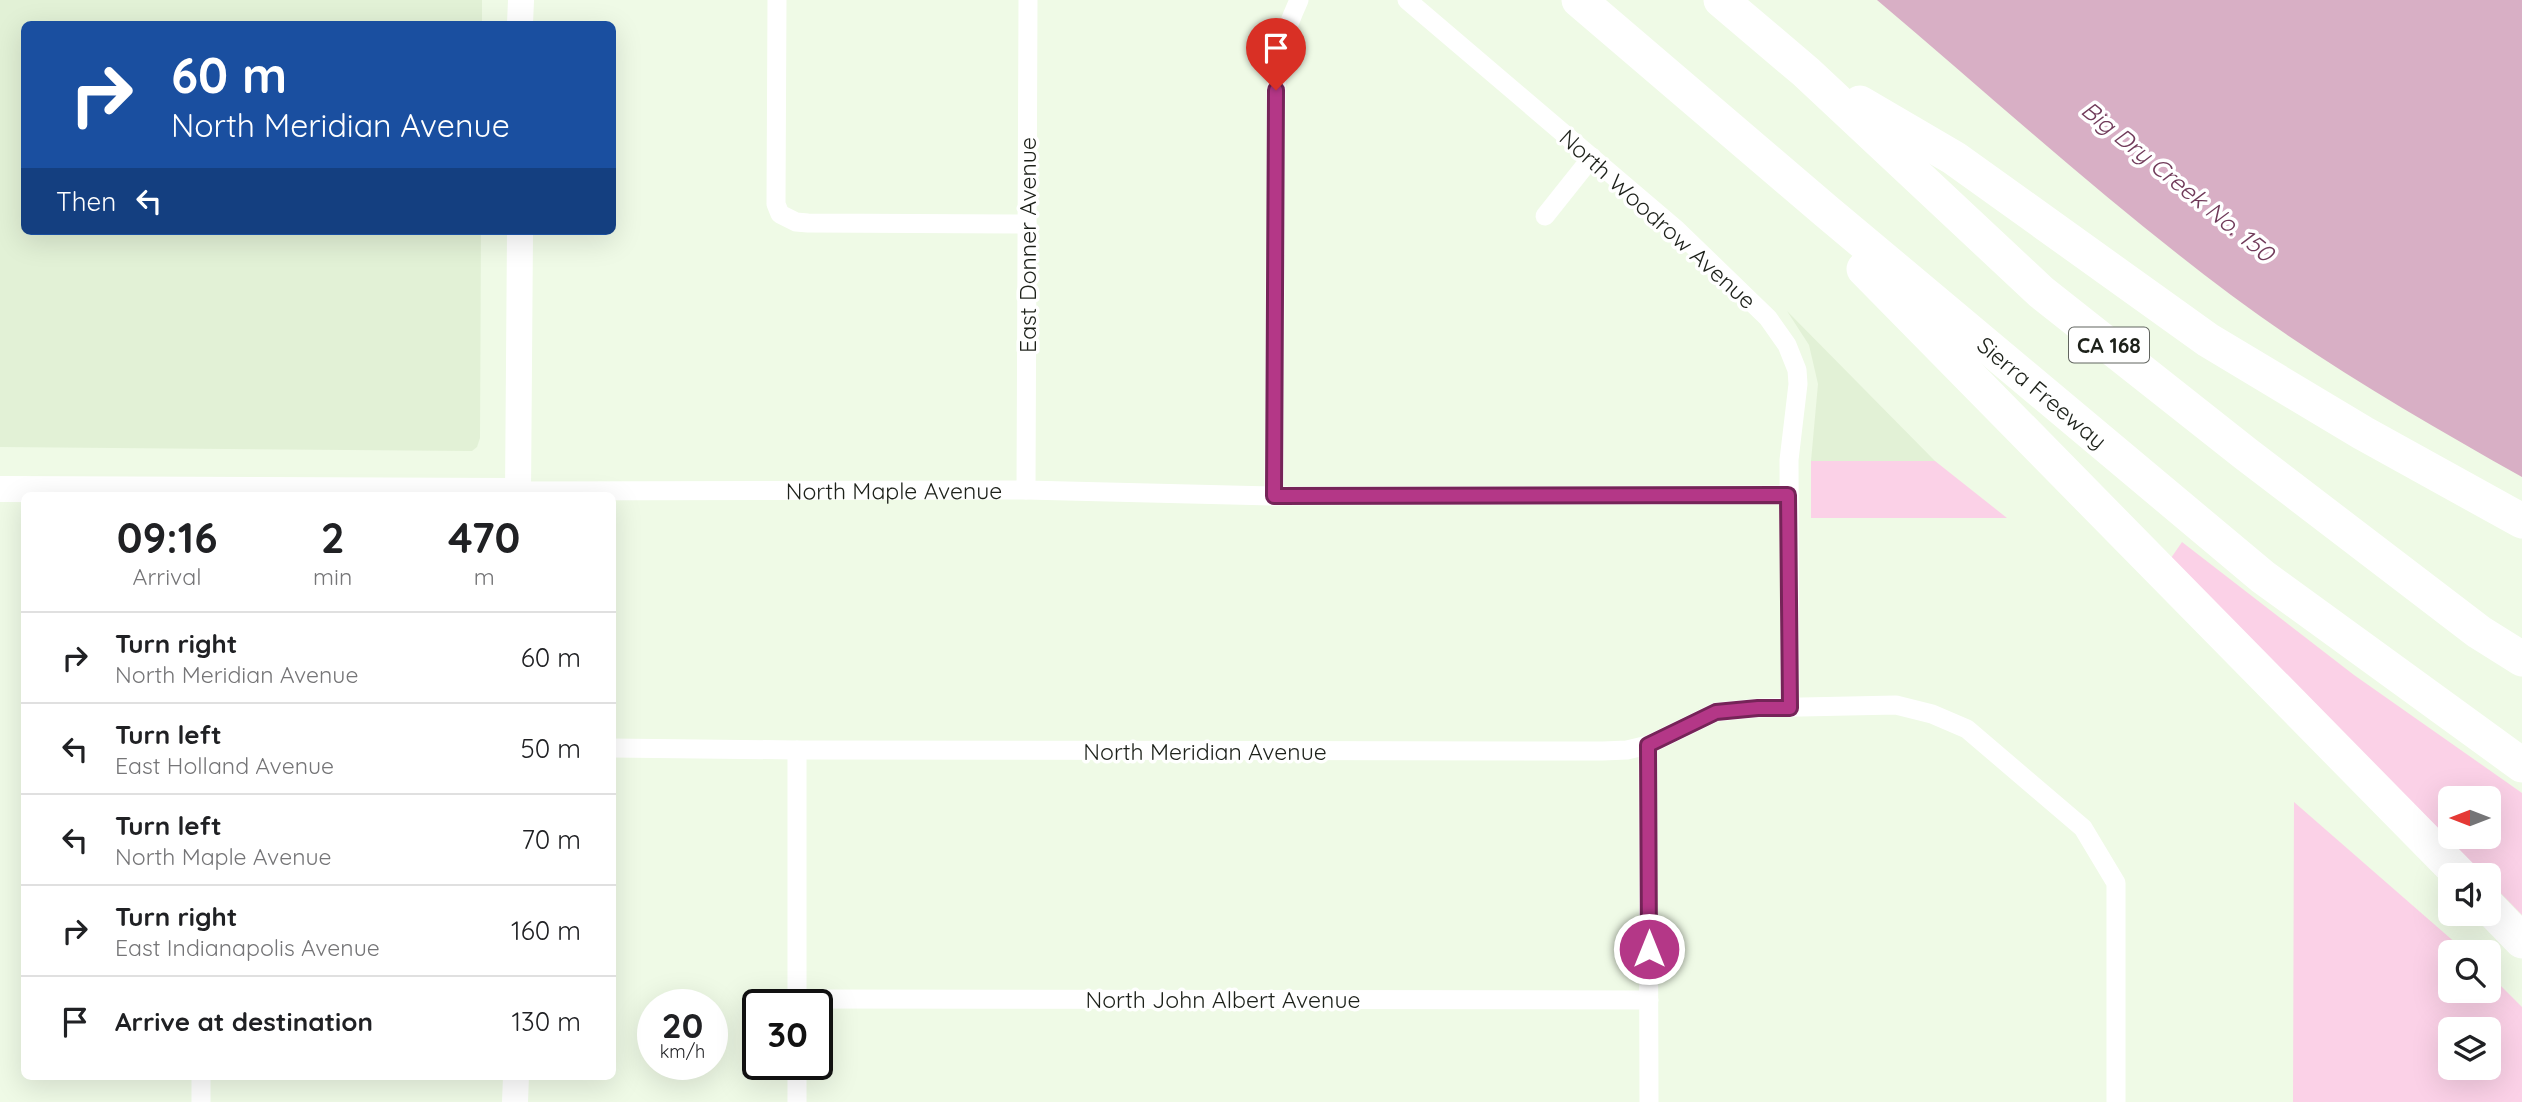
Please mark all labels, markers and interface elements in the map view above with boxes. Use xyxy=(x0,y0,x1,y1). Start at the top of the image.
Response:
pin xyxy=(1246,18,1306,90)
icon: arrive xyxy=(1257,29,1295,67)
text: 60 m xyxy=(171,44,287,105)
icon: right xyxy=(56,49,147,140)
water label: Big Dry Creek No. 150 xyxy=(2076,94,2282,269)
text: North Meridian Avenue xyxy=(171,105,510,145)
street label: North Woodrow Avenue xyxy=(1554,123,1762,315)
street label: East Donner Avenue xyxy=(1013,137,1042,353)
icon: left xyxy=(130,182,168,220)
text: Then xyxy=(56,185,116,218)
road number: CA 168 xyxy=(2069,328,2149,362)
street label: Sierra Freeway xyxy=(1972,330,2113,455)
street label: North Maple Avenue xyxy=(786,476,1002,505)
text: 09:16 xyxy=(117,511,217,564)
text: 2 xyxy=(321,511,345,564)
text: 470 xyxy=(448,511,520,564)
text: Arrival xyxy=(133,562,201,591)
text: min xyxy=(313,562,352,591)
text: m xyxy=(474,562,495,591)
text: Turn right xyxy=(115,627,237,660)
icon: right xyxy=(56,639,94,677)
text: 60 m xyxy=(521,641,581,674)
text: North Meridian Avenue xyxy=(115,660,358,689)
text: Turn left xyxy=(115,718,222,751)
icon: left xyxy=(56,730,94,768)
text: 50 m xyxy=(521,732,581,765)
street label: North Meridian Avenue xyxy=(1083,737,1327,766)
text: East Holland Avenue xyxy=(115,751,334,780)
north arrow xyxy=(2438,786,2501,849)
map controls xyxy=(2438,786,2501,1080)
text: Turn left xyxy=(115,809,222,842)
icon: left xyxy=(56,821,94,859)
text: 70 m xyxy=(521,823,581,856)
text: North Maple Avenue xyxy=(115,842,332,871)
button: sound xyxy=(2438,863,2501,926)
text: Turn right xyxy=(115,900,237,933)
icon: right xyxy=(56,912,94,950)
position arrow xyxy=(1612,912,1686,986)
text: 160 m xyxy=(511,914,581,947)
text: East Indianapolis Avenue xyxy=(115,933,380,962)
button: search xyxy=(2438,940,2501,1003)
street label: North John Albert Avenue xyxy=(1085,985,1361,1014)
speed limit sign: 30 xyxy=(742,989,833,1080)
icon: arrive xyxy=(56,1003,94,1041)
text: 20 xyxy=(662,1003,703,1047)
text: Arrive at destination xyxy=(115,1005,373,1038)
text: 130 m xyxy=(511,1005,581,1038)
button: layers xyxy=(2438,1017,2501,1080)
text: km/h xyxy=(660,1040,705,1063)

